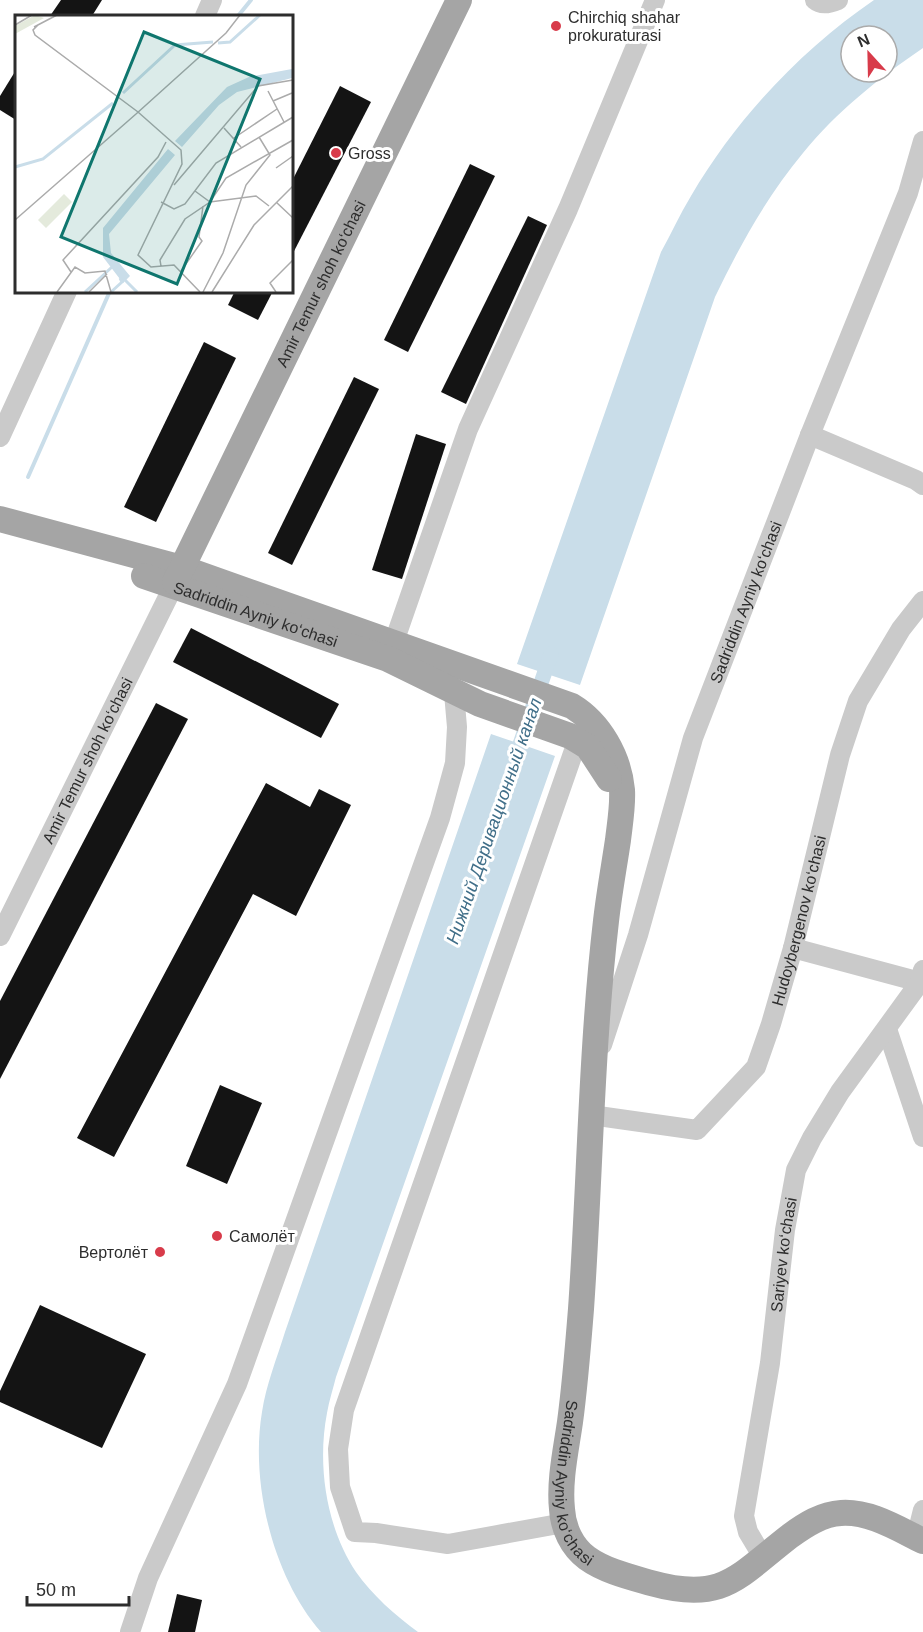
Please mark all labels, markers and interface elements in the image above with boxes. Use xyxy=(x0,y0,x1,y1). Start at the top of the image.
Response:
place label: Chirchiq shahar prokuraturasi xyxy=(568,9,681,44)
inset map xyxy=(15,15,292,292)
marker: Chirchiq shahar prokuraturasi xyxy=(549,19,563,33)
north arrow xyxy=(839,24,899,84)
text: N xyxy=(855,31,872,51)
place label: Gross xyxy=(348,145,391,162)
marker: Gross xyxy=(329,146,343,160)
street label: Amir Temur shoh ko‘chasi xyxy=(273,198,369,370)
street label: Sadriddin Ayniy ko‘chasi xyxy=(707,519,785,686)
street label: Sadriddin Ayniy ko‘chasi xyxy=(171,579,340,650)
street label: Amir Temur shoh ko‘chasi xyxy=(39,675,136,846)
water label: Нижний Деривационный канал xyxy=(442,695,546,947)
street label: Hudoybergenov ko‘chasi xyxy=(769,834,829,1008)
street label: Sariyev ko‘chasi xyxy=(768,1196,800,1313)
place label: Самолёт xyxy=(229,1228,295,1245)
marker: Самолёт xyxy=(210,1229,224,1243)
place label: Вертолёт xyxy=(79,1244,149,1261)
marker: Вертолёт xyxy=(153,1245,167,1259)
street label: Sadriddin Ayniy ko‘chasi xyxy=(552,1399,596,1569)
scale bar xyxy=(27,1569,129,1607)
text: 50 m xyxy=(36,1580,76,1600)

